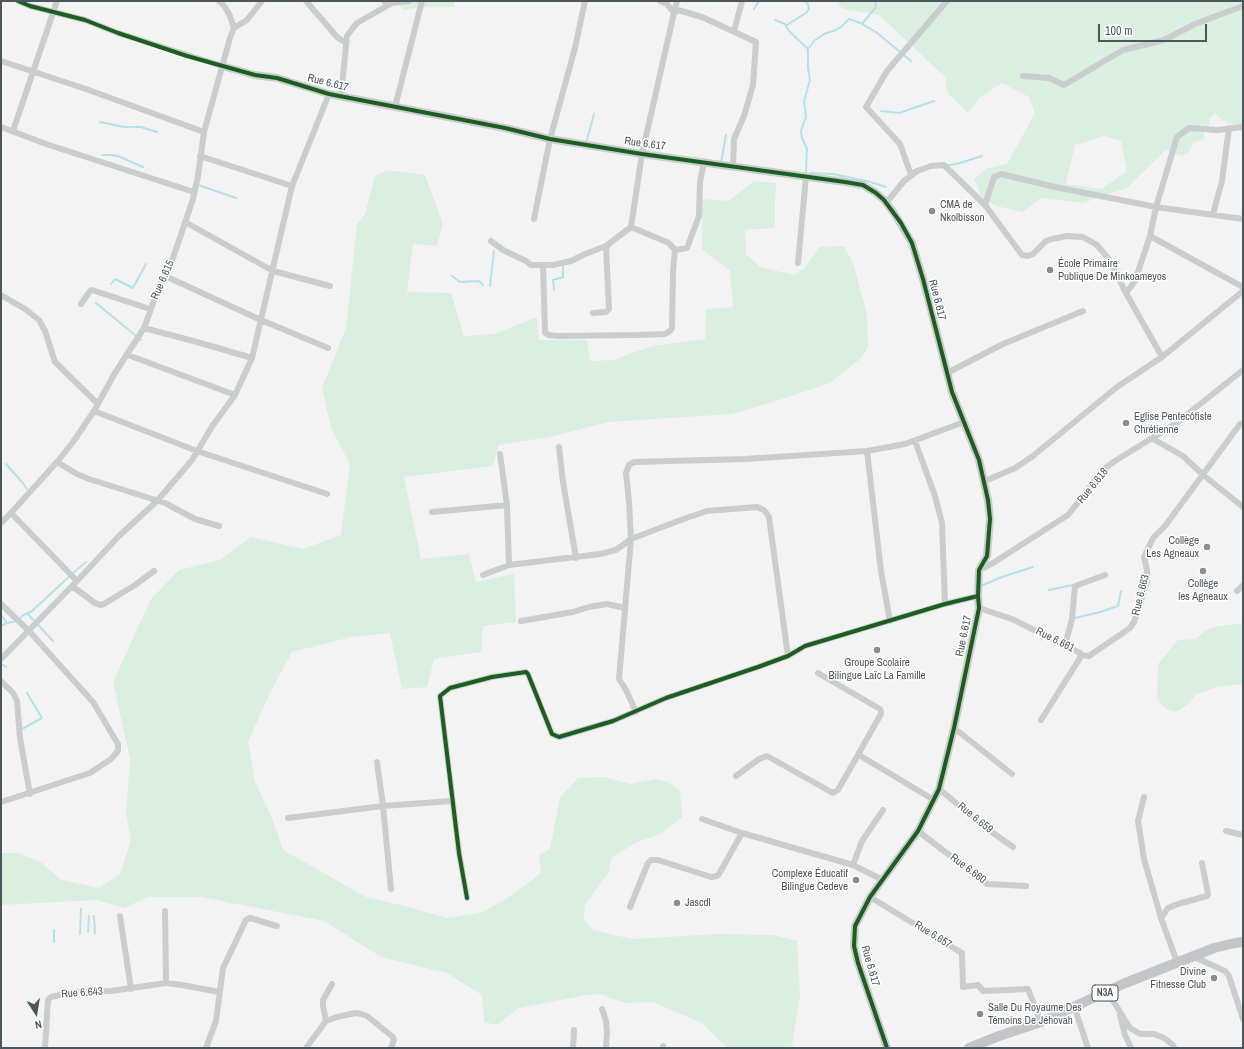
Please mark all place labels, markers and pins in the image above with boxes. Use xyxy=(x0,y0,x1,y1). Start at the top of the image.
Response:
place label: CMA de Nkolbisson xyxy=(940,198,985,224)
marker: CMA de Nkolbisson xyxy=(927,206,937,216)
place label: École Primaire Publique De Minkoameyos xyxy=(1058,257,1166,283)
marker: École Primaire Publique De Minkoameyos xyxy=(1045,265,1055,275)
place label: Eglise Pentecôtiste Chrétienne xyxy=(1134,410,1212,436)
marker: Eglise Pentecôtiste Chrétienne xyxy=(1121,418,1131,428)
place label: Collège Les Agneaux xyxy=(1146,534,1199,560)
marker: Collège Les Agneaux xyxy=(1202,542,1212,552)
marker: Collège les Agneaux xyxy=(1198,566,1208,576)
place label: Collège les Agneaux xyxy=(1178,577,1228,603)
marker: Groupe Scolaire Bilingue Laïc La Famille xyxy=(872,645,882,655)
place label: Groupe Scolaire Bilingue Laïc La Famille xyxy=(829,656,925,682)
place label: Complexe Éducatif Bilingue Cedeve xyxy=(772,867,848,893)
marker: Complexe Éducatif Bilingue Cedeve xyxy=(851,875,861,885)
place label: Jascdl xyxy=(685,896,711,910)
marker: Jascdl xyxy=(672,898,682,908)
place label: Divine Fitnesse Club xyxy=(1150,965,1206,991)
marker: Divine Fitnesse Club xyxy=(1209,973,1219,983)
place label: Salle Du Royaume Des Témoins De Jéhovah xyxy=(988,1001,1082,1027)
marker: Salle Du Royaume Des Témoins De Jéhovah xyxy=(975,1009,985,1019)

